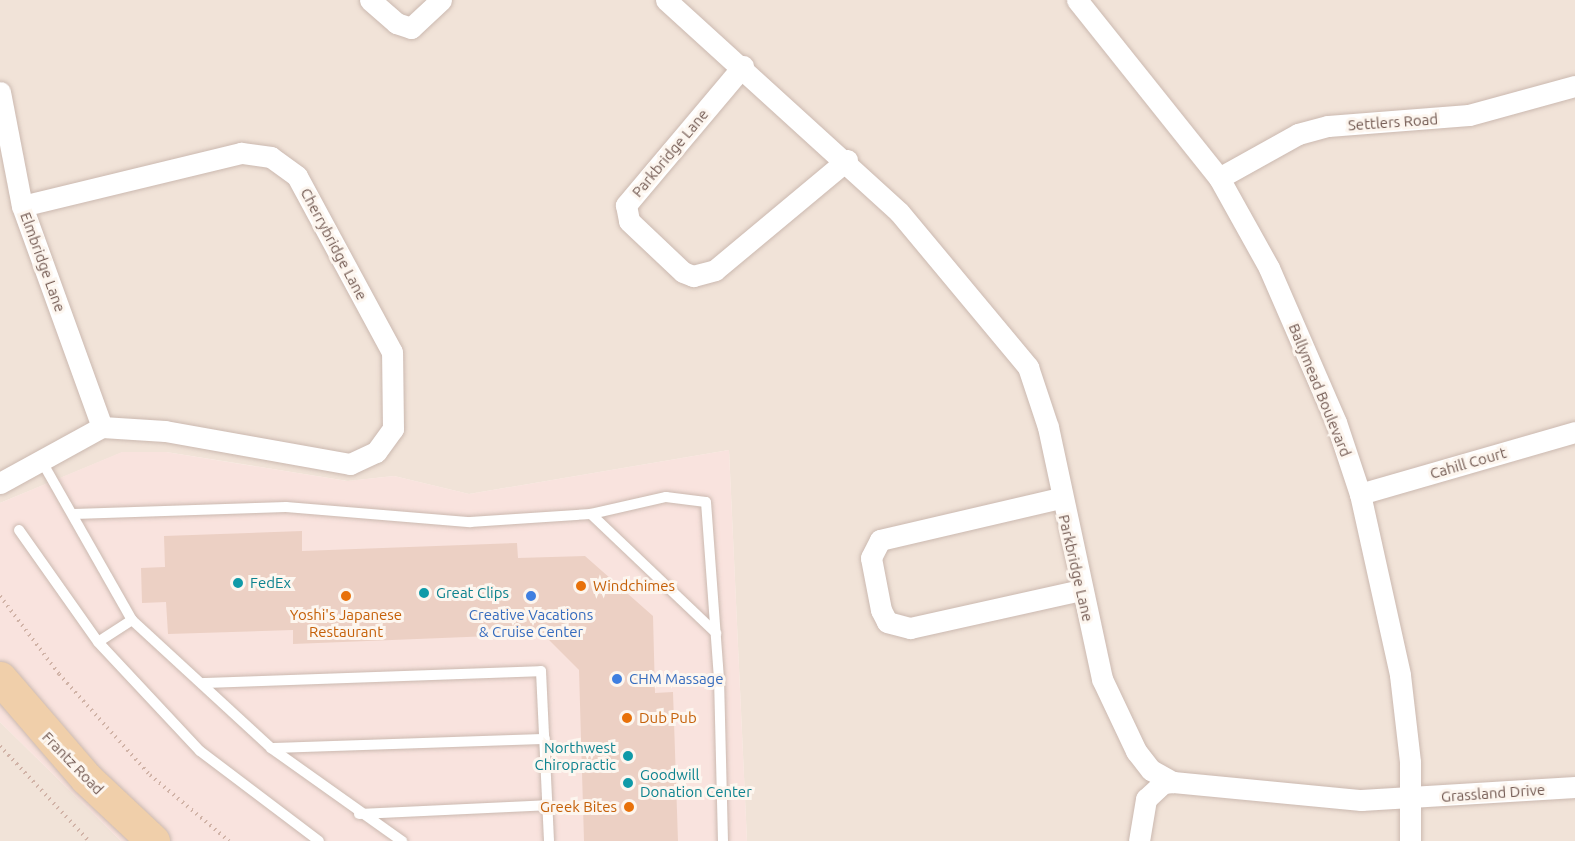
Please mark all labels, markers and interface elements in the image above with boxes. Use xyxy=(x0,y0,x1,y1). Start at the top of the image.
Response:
street label: Parkbridge Lane xyxy=(628,105,712,201)
street label: Settlers Road xyxy=(1347,110,1439,134)
street label: Cherrybridge Lane xyxy=(297,185,371,303)
street label: Elmbridge Lane xyxy=(17,210,69,314)
street label: Ballymead Boulevard xyxy=(1285,321,1355,459)
street label: Cahill Court xyxy=(1428,444,1508,482)
street label: Parkbridge Lane xyxy=(1055,513,1097,623)
place label: FedEx xyxy=(250,574,291,592)
marker: FedEx xyxy=(231,576,245,590)
place label: Windchimes xyxy=(593,577,675,595)
marker: Windchimes xyxy=(574,579,588,593)
place label: Great Clips xyxy=(436,584,509,602)
marker: Great Clips xyxy=(417,586,431,600)
marker: Yoshi's Japanese Restaurant xyxy=(339,589,353,603)
marker: Creative Vacations & Cruise Center xyxy=(524,589,538,603)
place label: Yoshi's Japanese Restaurant xyxy=(290,605,402,640)
place label: Creative Vacations & Cruise Center xyxy=(469,605,593,640)
place label: CHM Massage xyxy=(629,670,723,688)
marker: CHM Massage xyxy=(610,672,624,686)
place label: Dub Pub xyxy=(639,709,697,727)
marker: Dub Pub xyxy=(620,711,634,725)
street label: Frantz Road xyxy=(39,728,107,798)
place label: Northwest Chiropractic xyxy=(535,738,616,773)
marker: Northwest Chiropractic xyxy=(621,749,635,763)
place label: Goodwill Donation Center xyxy=(640,765,752,800)
marker: Goodwill Donation Center xyxy=(621,776,635,790)
street label: Grassland Drive xyxy=(1440,780,1546,806)
place label: Greek Bites xyxy=(540,798,617,816)
marker: Greek Bites xyxy=(622,800,636,814)

